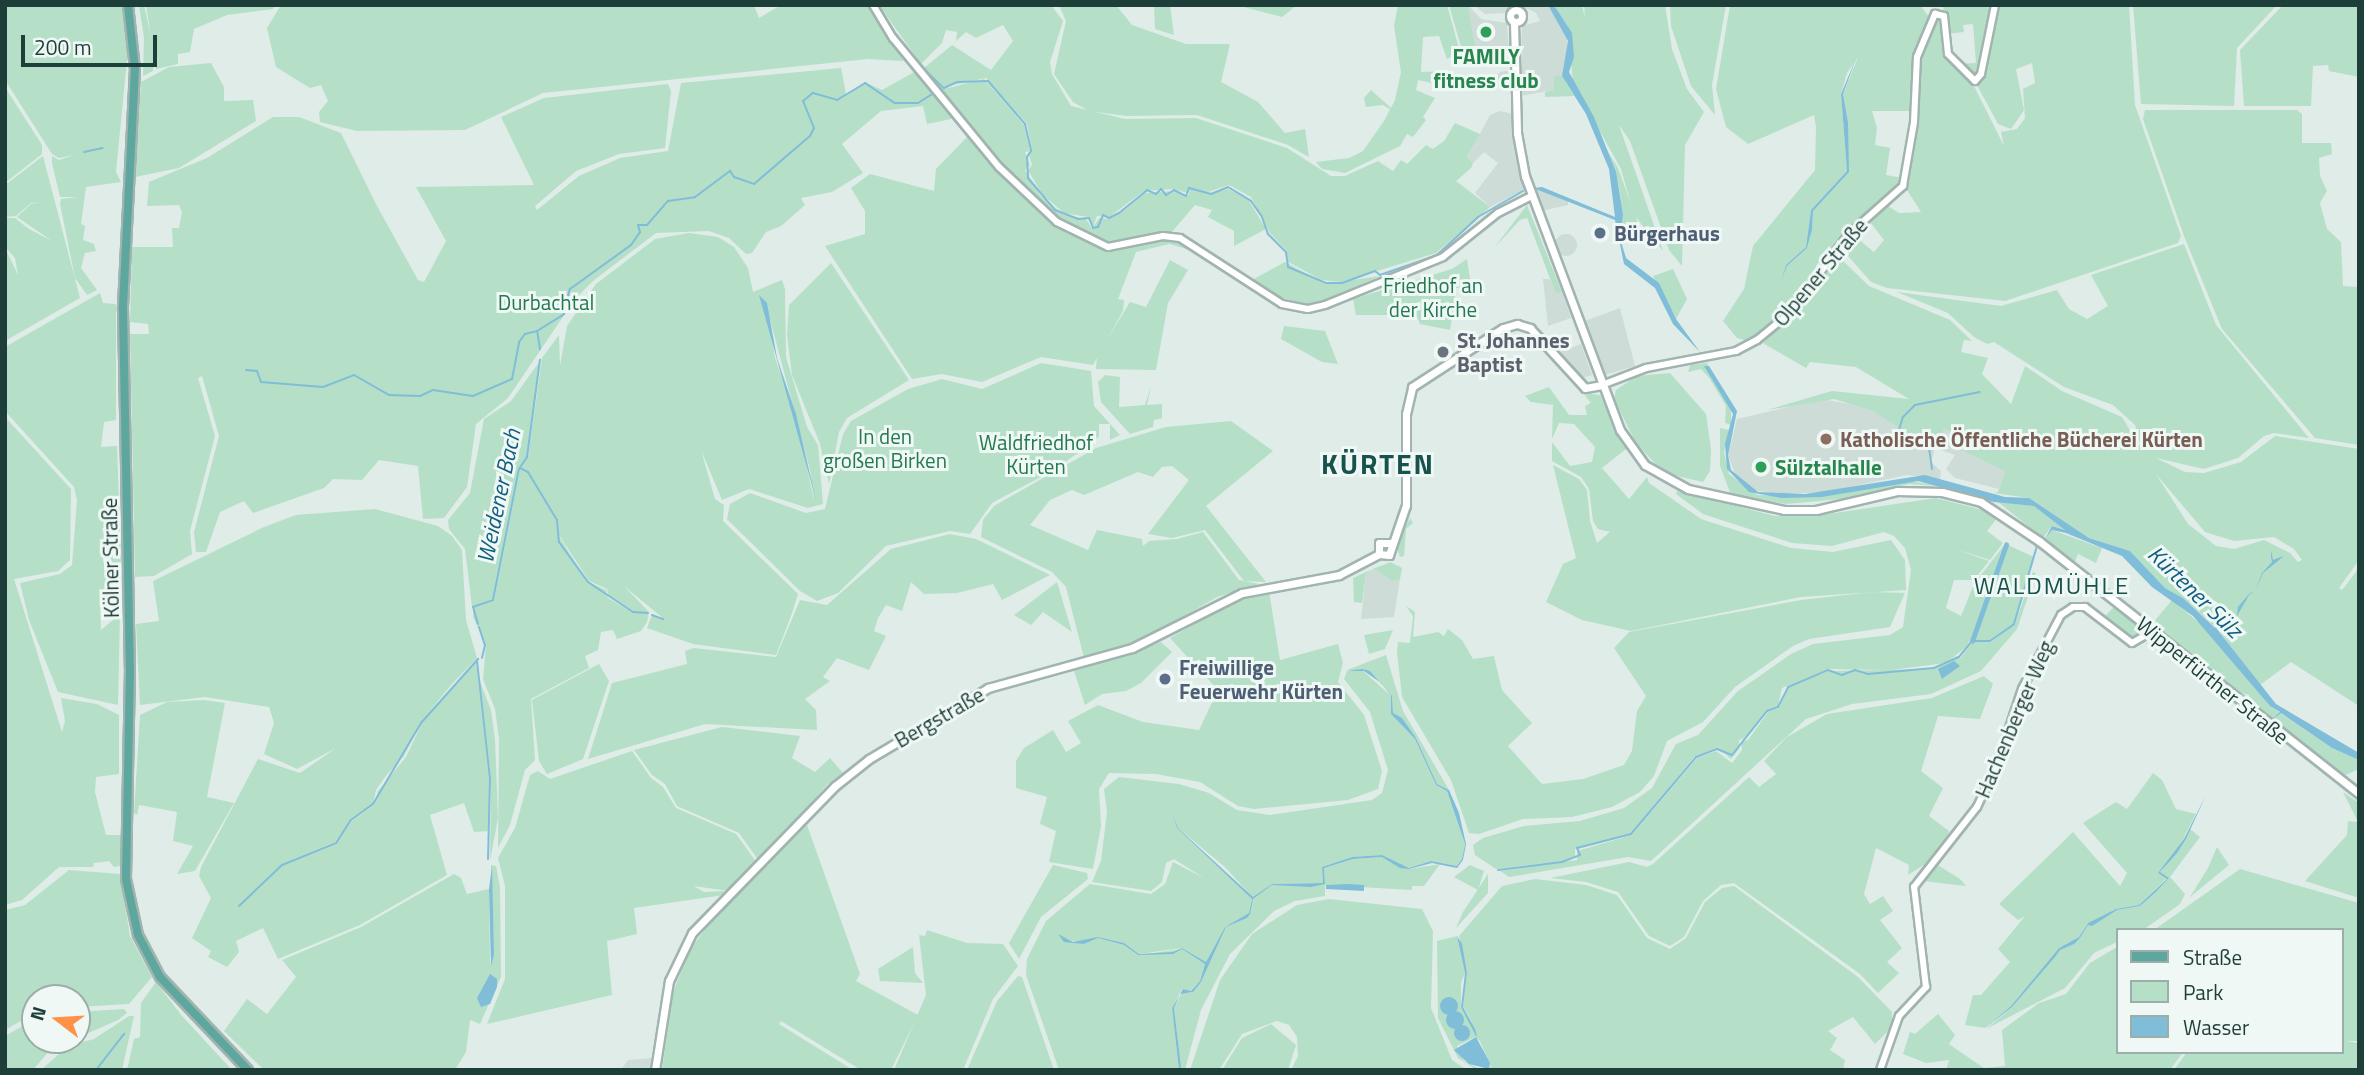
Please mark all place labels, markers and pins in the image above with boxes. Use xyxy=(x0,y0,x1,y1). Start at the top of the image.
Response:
marker: FAMILY fitness club xyxy=(1478,24,1494,40)
place label: FAMILY fitness club xyxy=(1433,43,1539,93)
place label: Bürgerhaus xyxy=(1614,220,1720,246)
marker: Bürgerhaus xyxy=(1592,225,1608,241)
place label: St. Johannes Baptist xyxy=(1457,327,1570,377)
marker: St. Johannes Baptist xyxy=(1435,344,1451,360)
place label: Katholische Öffentliche Bücherei Kürten xyxy=(1840,426,2203,452)
marker: Katholische Öffentliche Bücherei Kürten xyxy=(1818,431,1834,447)
place label: Sülztalhalle xyxy=(1775,454,1882,480)
marker: Sülztalhalle xyxy=(1753,459,1769,475)
place label: Freiwillige Feuerwehr Kürten xyxy=(1179,654,1343,704)
marker: Freiwillige Feuerwehr Kürten xyxy=(1157,671,1173,687)

